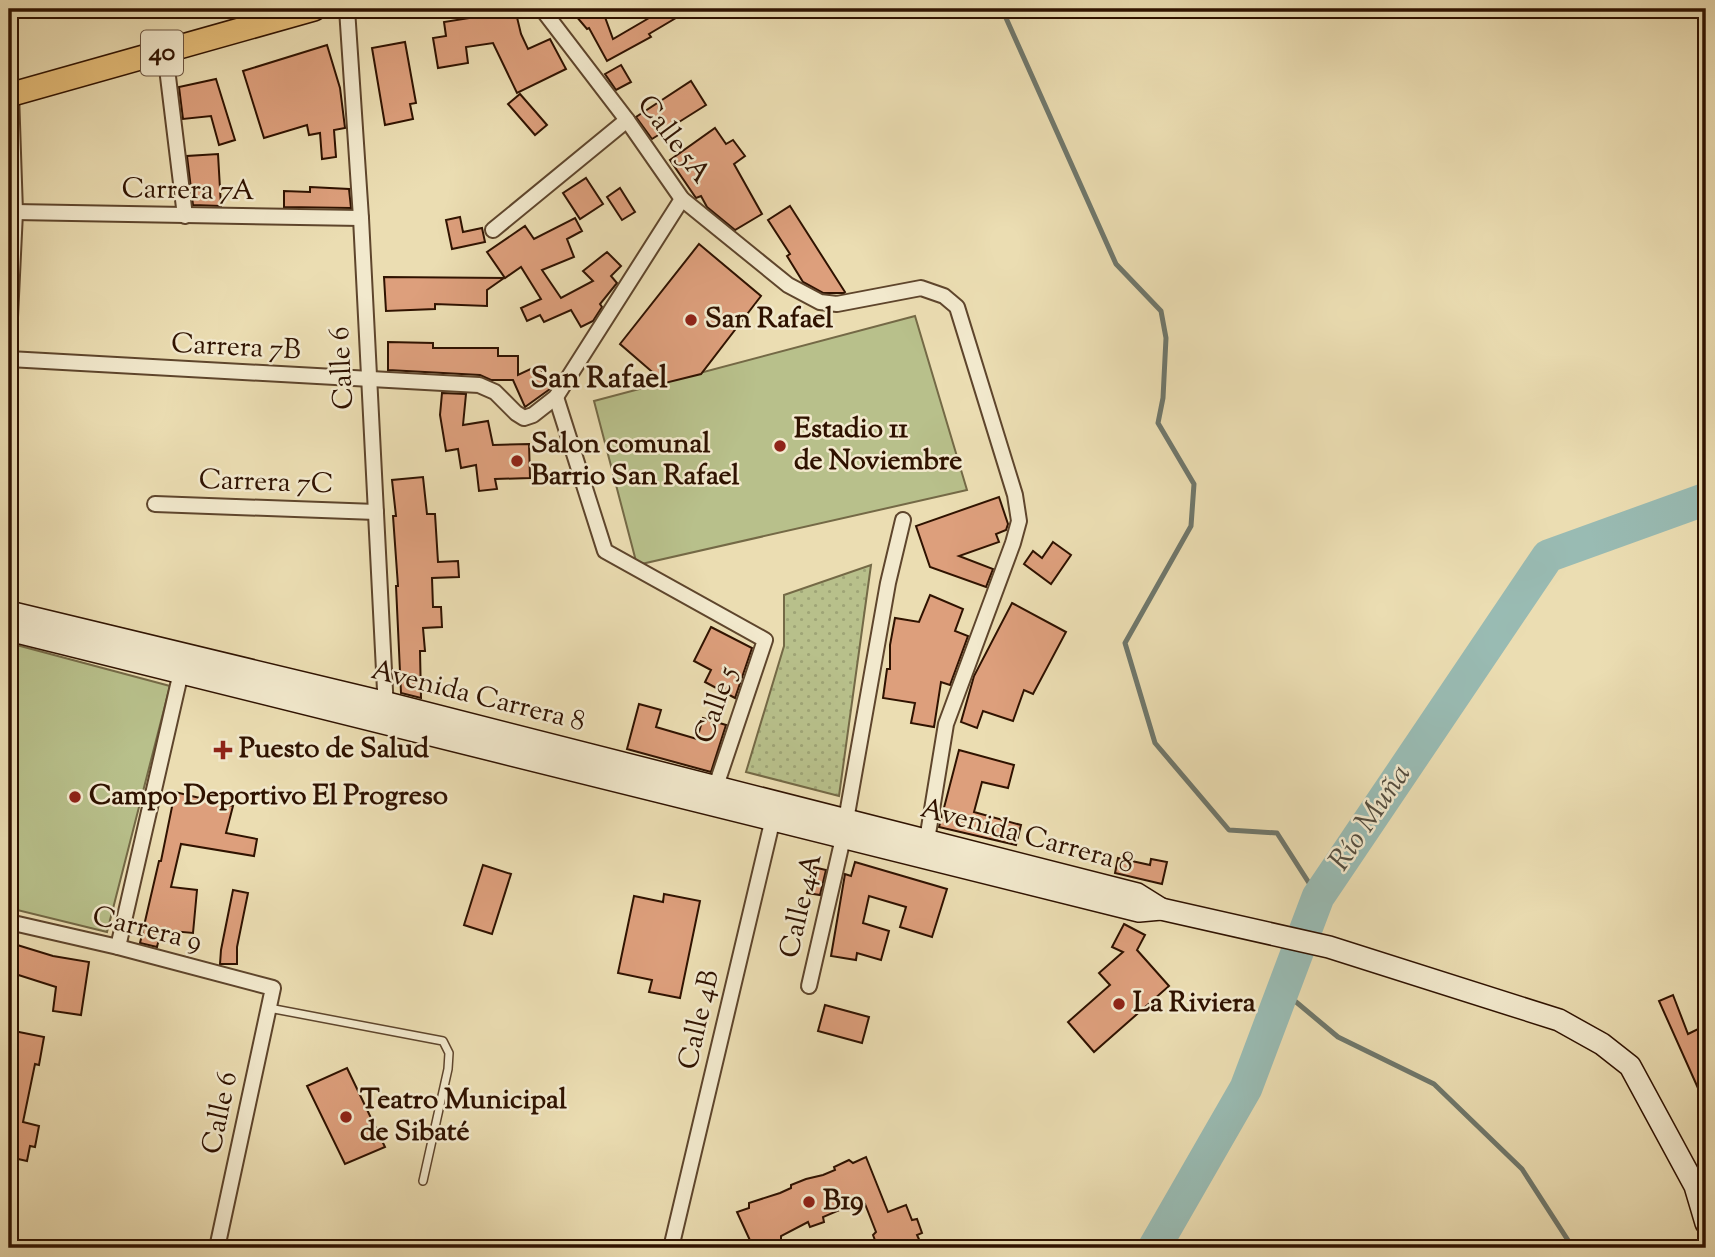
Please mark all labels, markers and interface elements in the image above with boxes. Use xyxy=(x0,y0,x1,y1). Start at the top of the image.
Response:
road number: 40 xyxy=(141,30,183,76)
street label: Calle 5A xyxy=(626,87,720,193)
street label: Carrera 7A xyxy=(121,170,255,212)
place label: San Rafael xyxy=(705,300,833,340)
marker: San Rafael xyxy=(683,312,699,328)
street label: Carrera 7B xyxy=(170,325,302,371)
street label: Calle 6 xyxy=(321,325,365,411)
district label: San Rafael xyxy=(530,358,668,401)
place label: Estadio 11 de Noviembre xyxy=(794,410,962,482)
place label: Salon comunal Barrio San Rafael xyxy=(531,425,739,497)
marker: Estadio 11 de Noviembre xyxy=(772,438,788,454)
marker: Salon comunal Barrio San Rafael xyxy=(509,453,525,469)
street label: Carrera 7C xyxy=(198,461,334,505)
street label: Avenida Carrera 8 xyxy=(367,651,589,743)
street label: Calle 5 xyxy=(685,661,749,749)
place label: Puesto de Salud xyxy=(239,730,429,770)
marker: Puesto de Salud xyxy=(213,740,233,760)
water label: Río Muña xyxy=(1319,756,1423,880)
place label: Campo Deportivo El Progreso xyxy=(89,777,448,817)
marker: Campo Deportivo El Progreso xyxy=(67,789,83,805)
street label: Avenida Carrera 8 xyxy=(916,789,1138,885)
street label: Calle 4A xyxy=(771,849,834,962)
street label: Carrera 9 xyxy=(88,897,206,963)
street label: Calle 4B xyxy=(669,966,731,1074)
place label: La Riviera xyxy=(1133,984,1256,1024)
marker: La Riviera xyxy=(1111,996,1127,1012)
street label: Calle 6 xyxy=(193,1068,249,1158)
place label: Teatro Municipal de Sibaté xyxy=(360,1081,567,1153)
marker: Teatro Municipal de Sibaté xyxy=(338,1109,354,1125)
place label: B19 xyxy=(823,1182,864,1222)
marker: B19 xyxy=(801,1194,817,1210)

